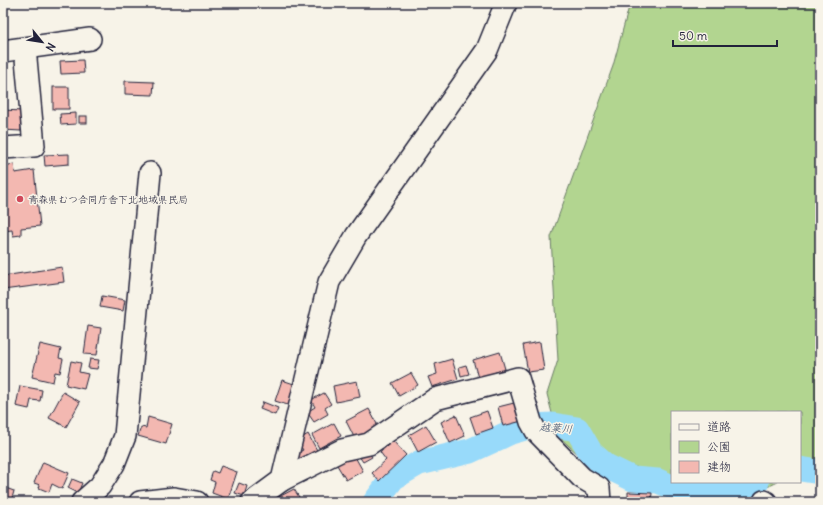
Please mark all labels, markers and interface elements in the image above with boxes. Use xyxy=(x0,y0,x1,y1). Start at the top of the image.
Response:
north arrow xyxy=(22,22,62,62)
scale bar xyxy=(673,22,777,48)
text: 50 m xyxy=(679,28,708,43)
text: N xyxy=(43,40,59,54)
place label: 青森県むつ合同庁舎下北地域県民局 xyxy=(28,193,188,206)
marker: 青森県むつ合同庁舎下北地域県民局 xyxy=(15,194,25,204)
legend xyxy=(671,411,801,483)
text: 道路 xyxy=(707,419,731,434)
water label: 越葉川 xyxy=(539,420,573,436)
text: 公園 xyxy=(707,439,731,454)
text: 建物 xyxy=(707,459,731,474)

